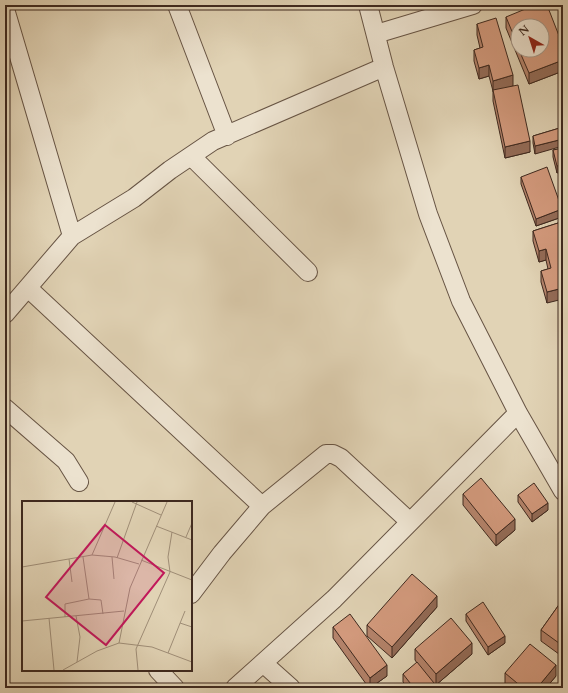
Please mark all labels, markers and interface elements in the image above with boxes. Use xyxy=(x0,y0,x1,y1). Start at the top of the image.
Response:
north arrow xyxy=(510,18,550,58)
text: N xyxy=(516,21,533,39)
inset map xyxy=(22,501,192,671)

